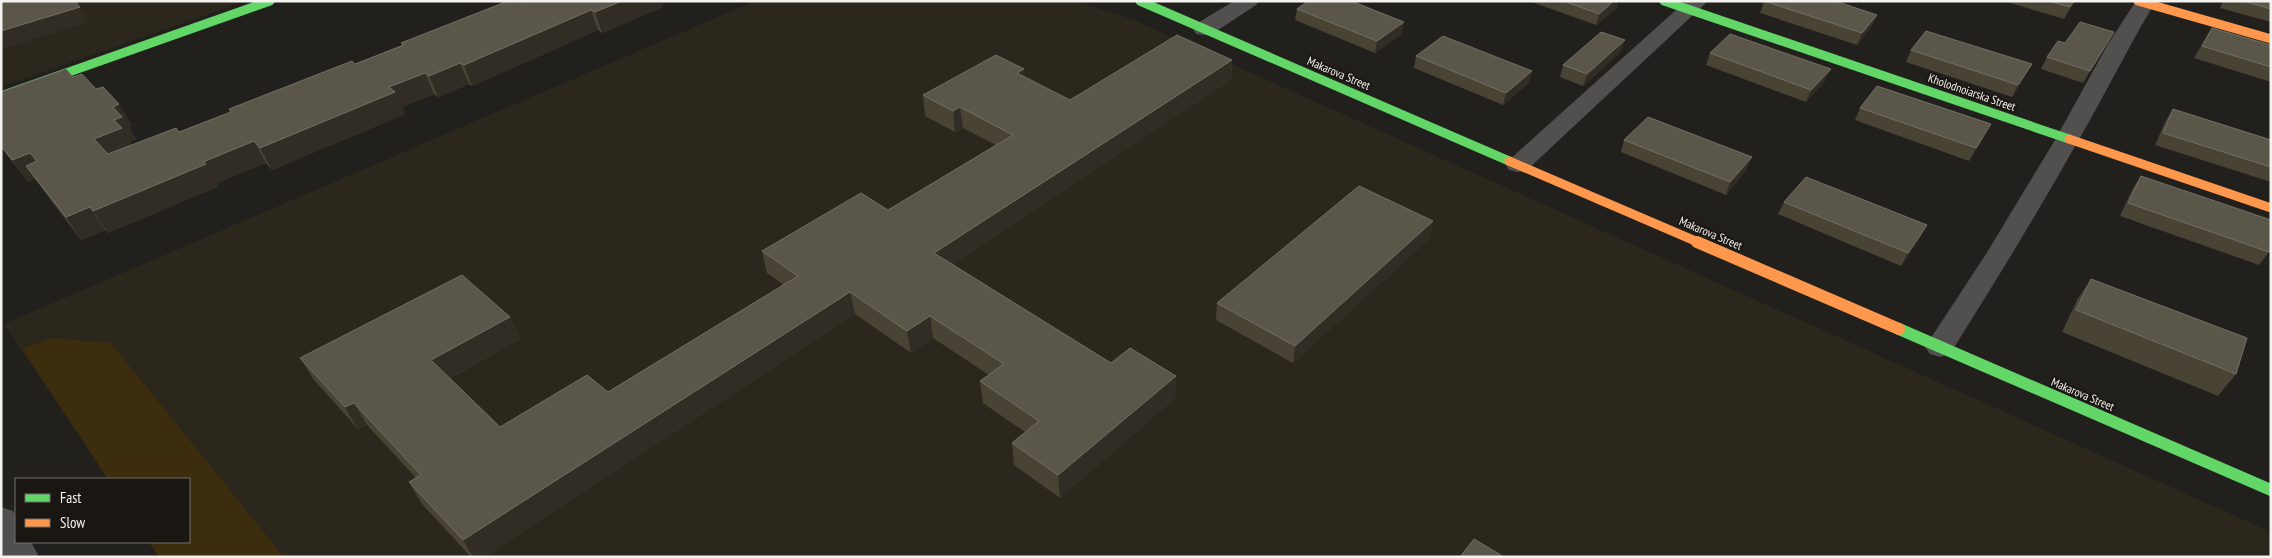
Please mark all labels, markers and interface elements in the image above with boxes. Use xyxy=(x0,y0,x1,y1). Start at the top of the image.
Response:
street label: Makarova Street xyxy=(1305,53,1373,93)
street label: Kholodnoiarska Street xyxy=(1926,70,2018,114)
street label: Makarova Street xyxy=(1677,213,1745,253)
street label: Makarova Street xyxy=(2049,374,2117,414)
legend xyxy=(15,478,190,543)
text: Fast xyxy=(60,488,81,507)
text: Slow xyxy=(60,513,85,532)

